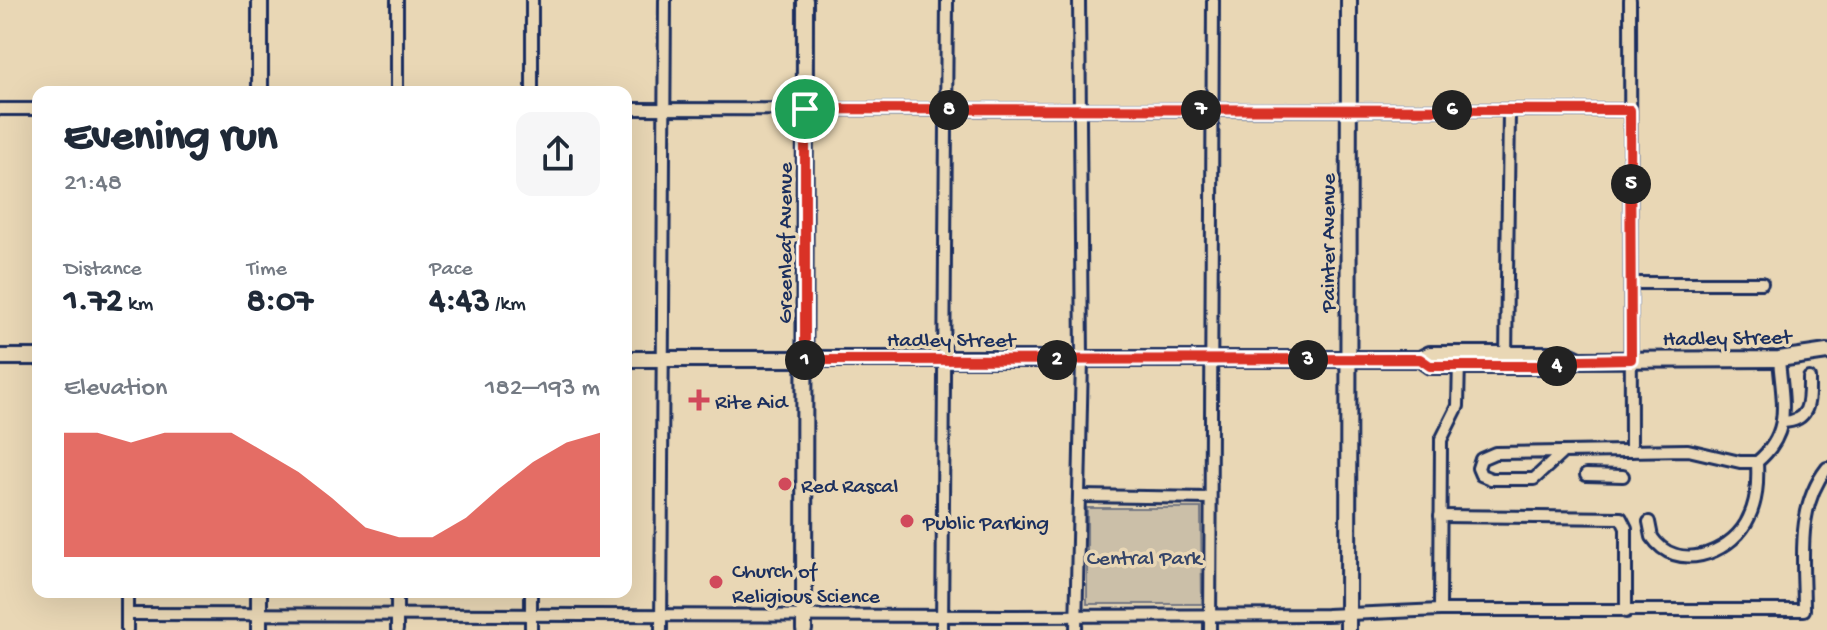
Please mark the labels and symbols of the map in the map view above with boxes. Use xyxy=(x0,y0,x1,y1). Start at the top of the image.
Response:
pin xyxy=(771,75,839,143)
pin: 8 xyxy=(929,90,969,130)
pin: 7 xyxy=(1181,90,1221,130)
pin: 6 xyxy=(1432,90,1472,130)
street label: Greenleaf Avenue xyxy=(774,162,800,324)
pin: 5 xyxy=(1611,164,1651,204)
street label: Painter Avenue xyxy=(1317,173,1343,314)
street label: Hadley Street xyxy=(1663,326,1794,354)
street label: Hadley Street xyxy=(887,329,1017,355)
pin: 1 xyxy=(785,340,825,380)
pin: 2 xyxy=(1037,340,1077,380)
pin: 3 xyxy=(1288,340,1328,380)
pin: 4 xyxy=(1537,346,1577,386)
marker: Rite Aid xyxy=(690,391,708,409)
place label: Rite Aid xyxy=(715,391,790,417)
marker: Red Rascal xyxy=(776,475,794,493)
place label: Red Rascal xyxy=(801,475,899,501)
marker: Public Parking xyxy=(898,512,916,530)
place label: Public Parking xyxy=(922,512,1049,538)
park label: Central Park xyxy=(1087,547,1204,573)
place label: Church of Religious Science xyxy=(732,560,881,611)
marker: Church of Religious Science xyxy=(707,573,725,591)

